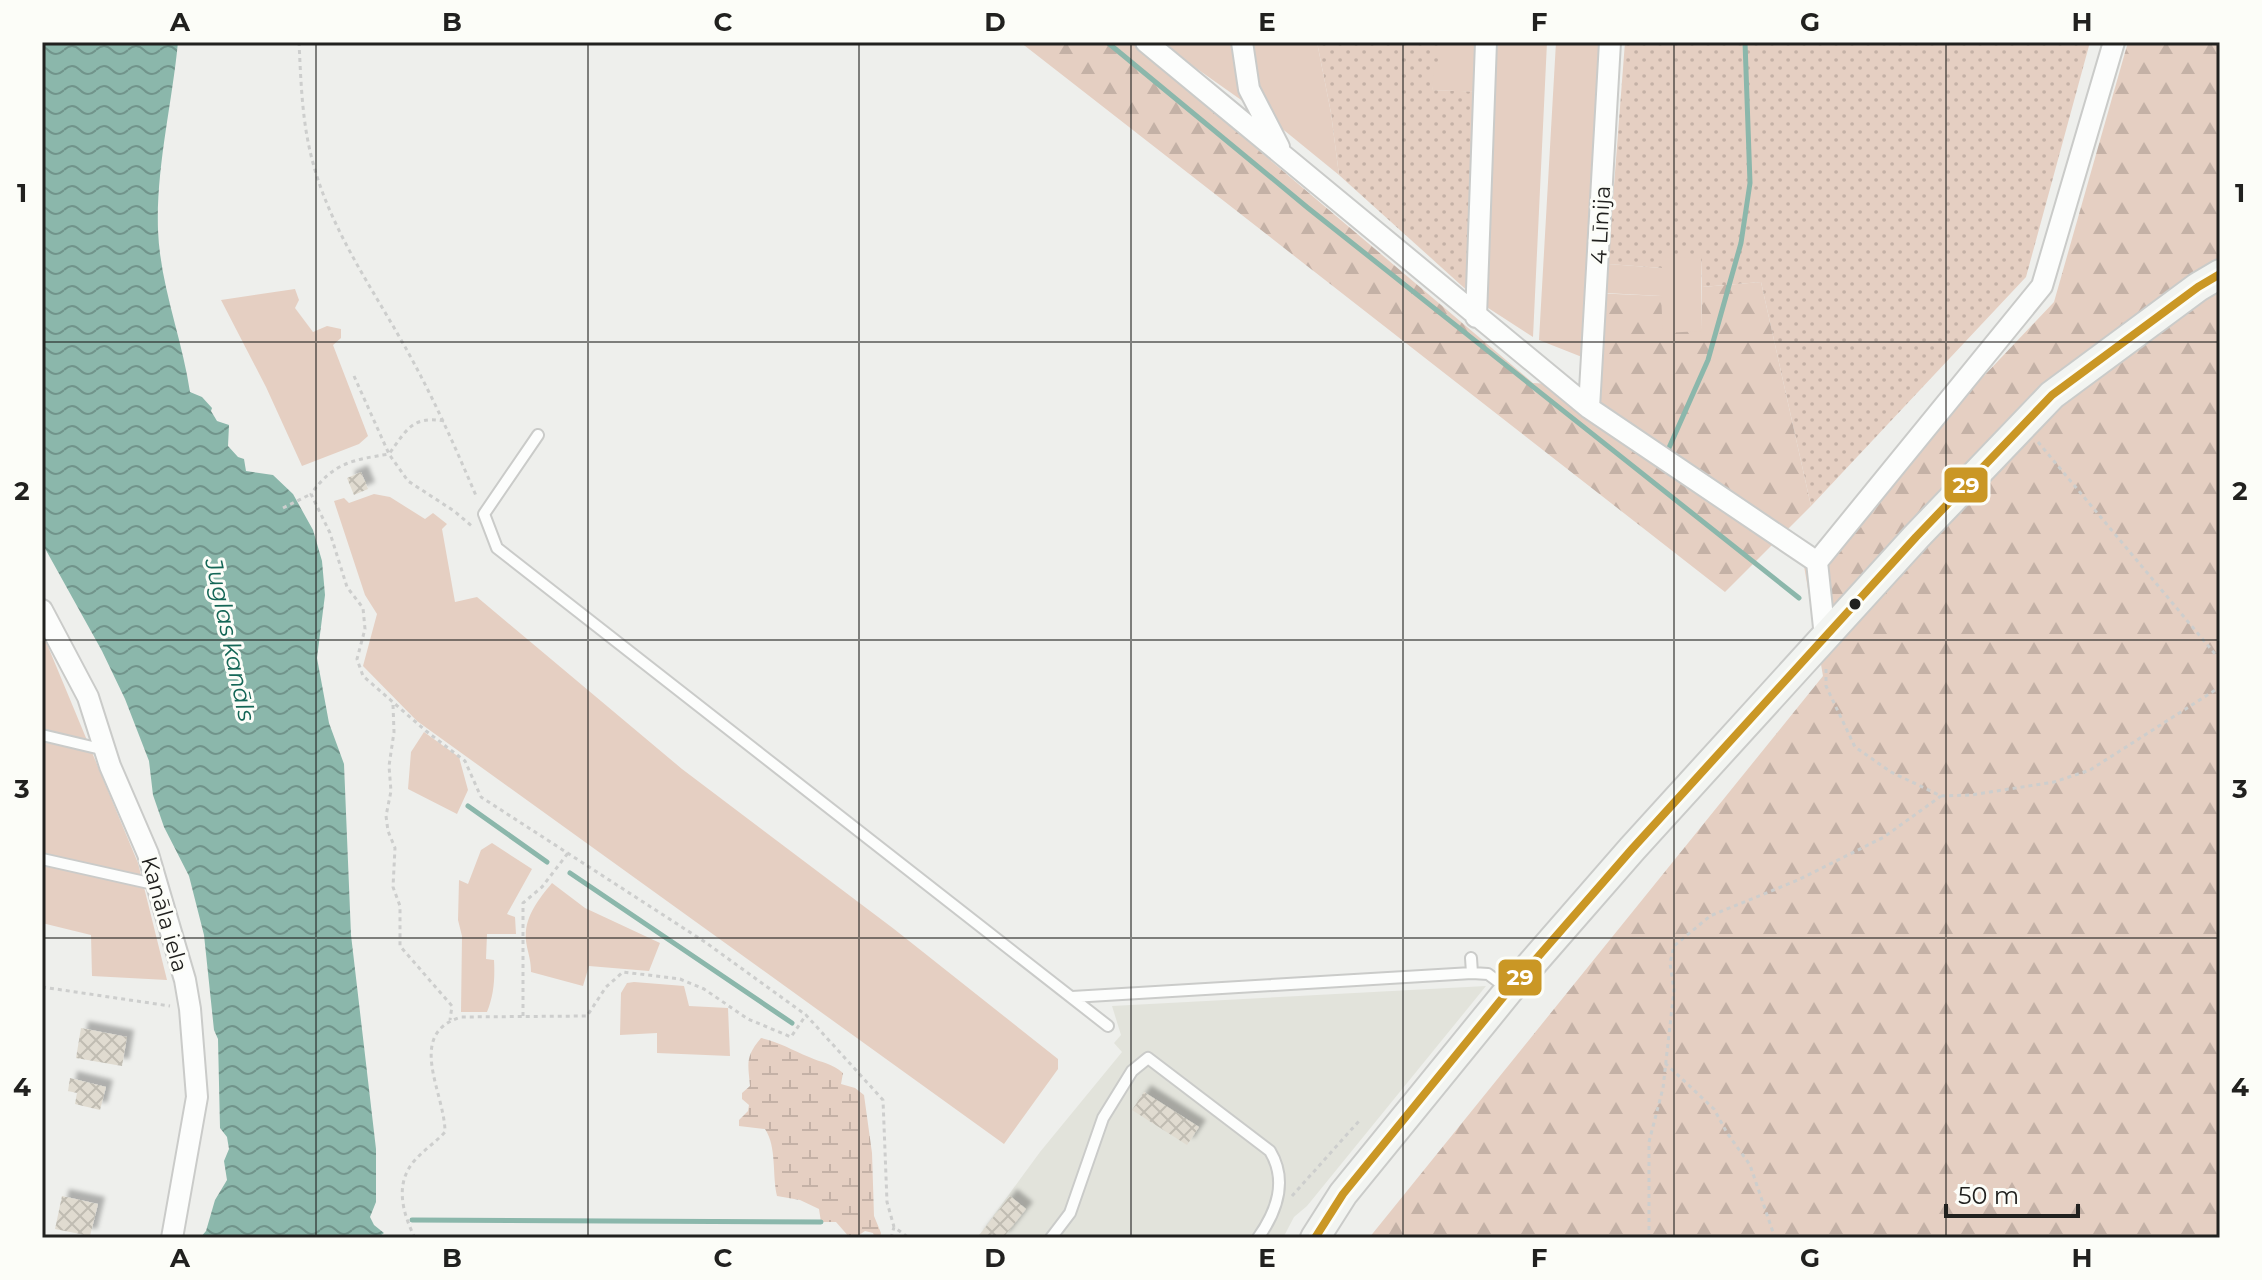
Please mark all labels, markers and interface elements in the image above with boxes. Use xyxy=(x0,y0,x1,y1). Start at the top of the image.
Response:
text: A xyxy=(169,6,191,38)
text: B xyxy=(442,6,462,38)
text: C xyxy=(714,6,733,38)
text: D xyxy=(984,6,1006,38)
text: E xyxy=(1258,6,1276,38)
text: F xyxy=(1531,6,1547,38)
text: G xyxy=(1800,6,1820,38)
text: H xyxy=(2071,6,2093,38)
text: 1 xyxy=(17,177,27,209)
text: 1 xyxy=(2235,177,2245,209)
street label: 4 Līnija xyxy=(1585,185,1616,265)
line badge: 29 xyxy=(1943,466,1989,504)
text: 29 xyxy=(1953,472,1980,499)
text: 2 xyxy=(14,475,30,507)
text: 2 xyxy=(2232,475,2248,507)
water label: Juglas kanāls xyxy=(199,555,262,724)
unlabelled marker xyxy=(1847,596,1863,612)
text: 3 xyxy=(13,773,30,805)
text: 3 xyxy=(2231,773,2248,805)
street label: Kanāla iela xyxy=(135,853,194,975)
line badge: 29 xyxy=(1497,958,1543,997)
text: 29 xyxy=(1507,964,1534,991)
text: 4 xyxy=(13,1071,31,1103)
text: 4 xyxy=(2231,1071,2249,1103)
scale bar xyxy=(1946,1168,2078,1218)
text: 50 m xyxy=(1958,1181,2019,1210)
text: A xyxy=(169,1242,191,1274)
text: B xyxy=(442,1242,462,1274)
text: C xyxy=(714,1242,733,1274)
text: D xyxy=(984,1242,1006,1274)
text: E xyxy=(1258,1242,1276,1274)
text: F xyxy=(1531,1242,1547,1274)
text: G xyxy=(1800,1242,1820,1274)
text: H xyxy=(2071,1242,2093,1274)

